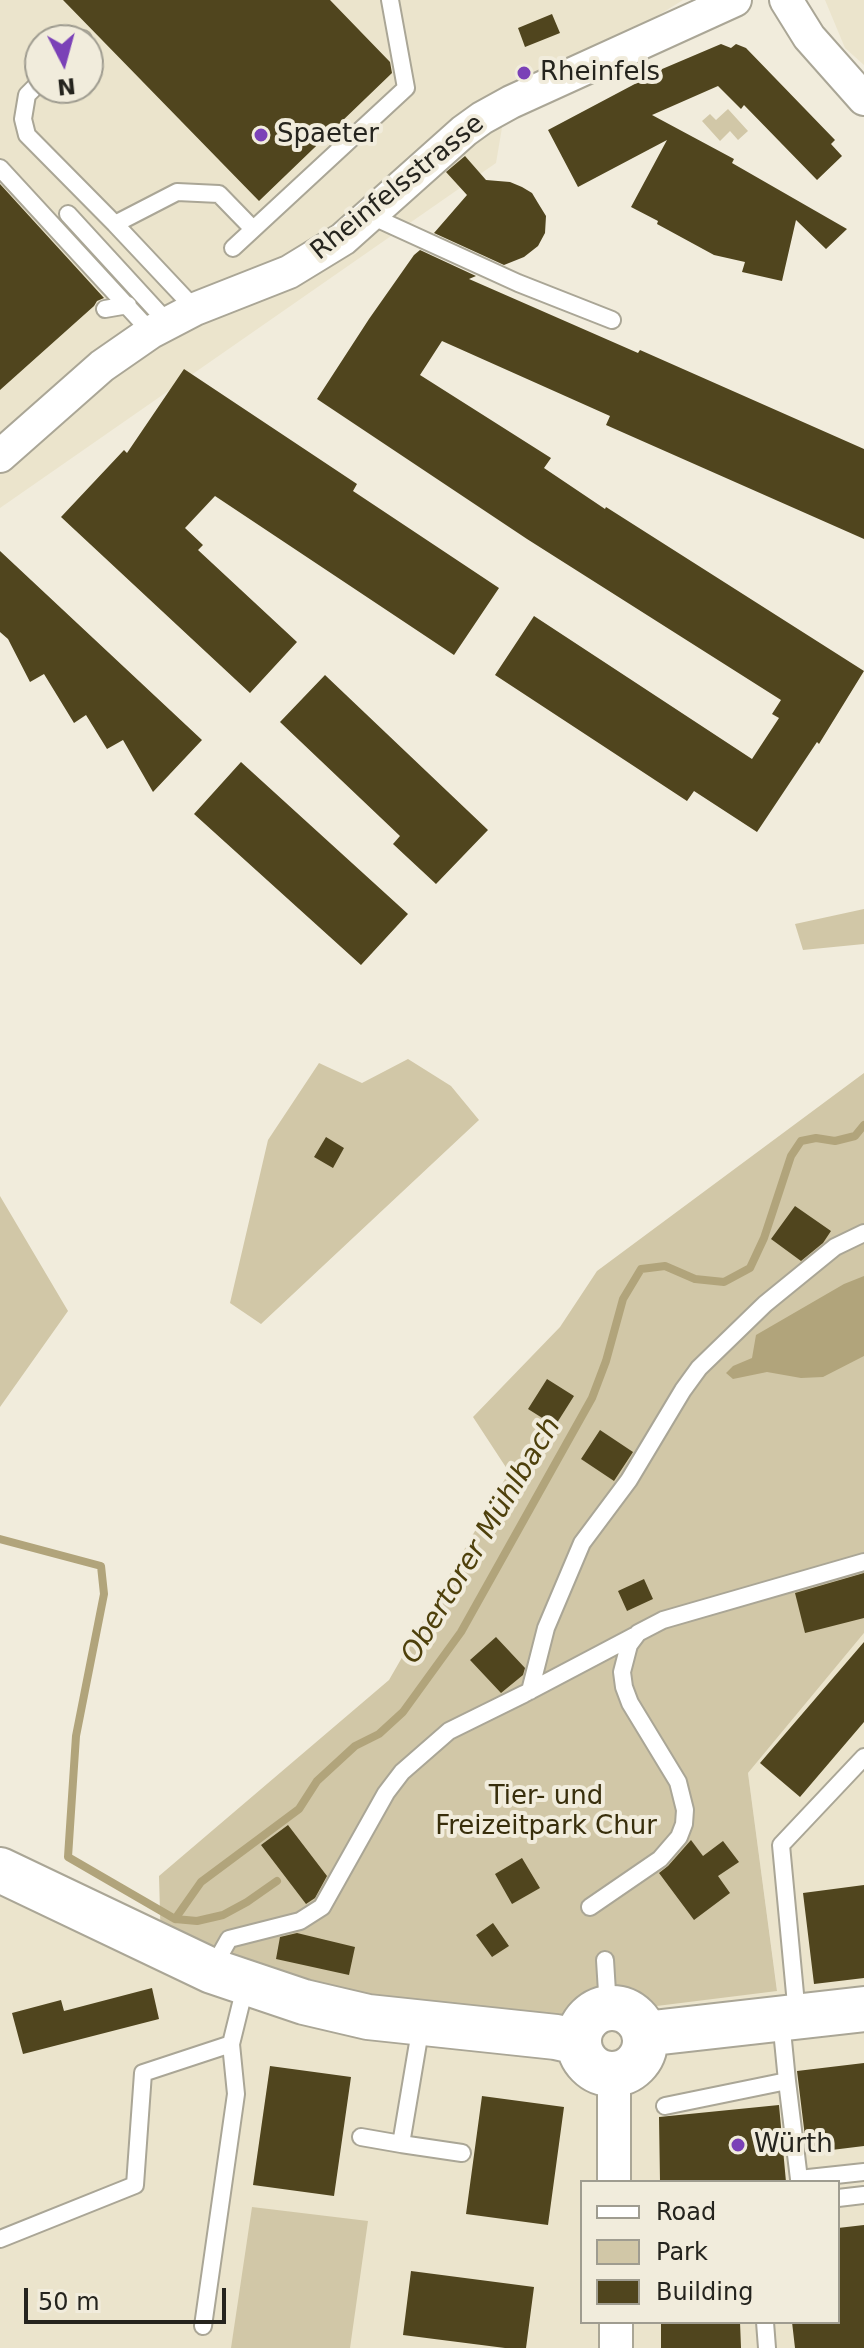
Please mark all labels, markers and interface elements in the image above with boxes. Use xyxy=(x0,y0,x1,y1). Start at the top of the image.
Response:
north arrow xyxy=(24,24,104,104)
place label: Rheinfels xyxy=(540,57,660,89)
marker: Rheinfels xyxy=(515,64,533,82)
text: N xyxy=(56,73,77,100)
street label: Rheinfelsstrasse xyxy=(305,109,491,267)
place label: Spaeter xyxy=(277,119,379,151)
marker: Spaeter xyxy=(252,126,270,144)
water label: Obertorer Mühlbach xyxy=(395,1412,569,1670)
park label: Tier- und Freizeitpark Chur xyxy=(435,1781,657,1842)
place label: Würth xyxy=(754,2129,833,2161)
marker: Würth xyxy=(729,2136,747,2154)
legend xyxy=(580,2180,840,2324)
text: Road xyxy=(656,2198,716,2226)
text: Park xyxy=(656,2238,708,2266)
scale bar xyxy=(28,2272,230,2322)
text: Building xyxy=(656,2278,753,2306)
text: 50 m xyxy=(38,2288,100,2316)

